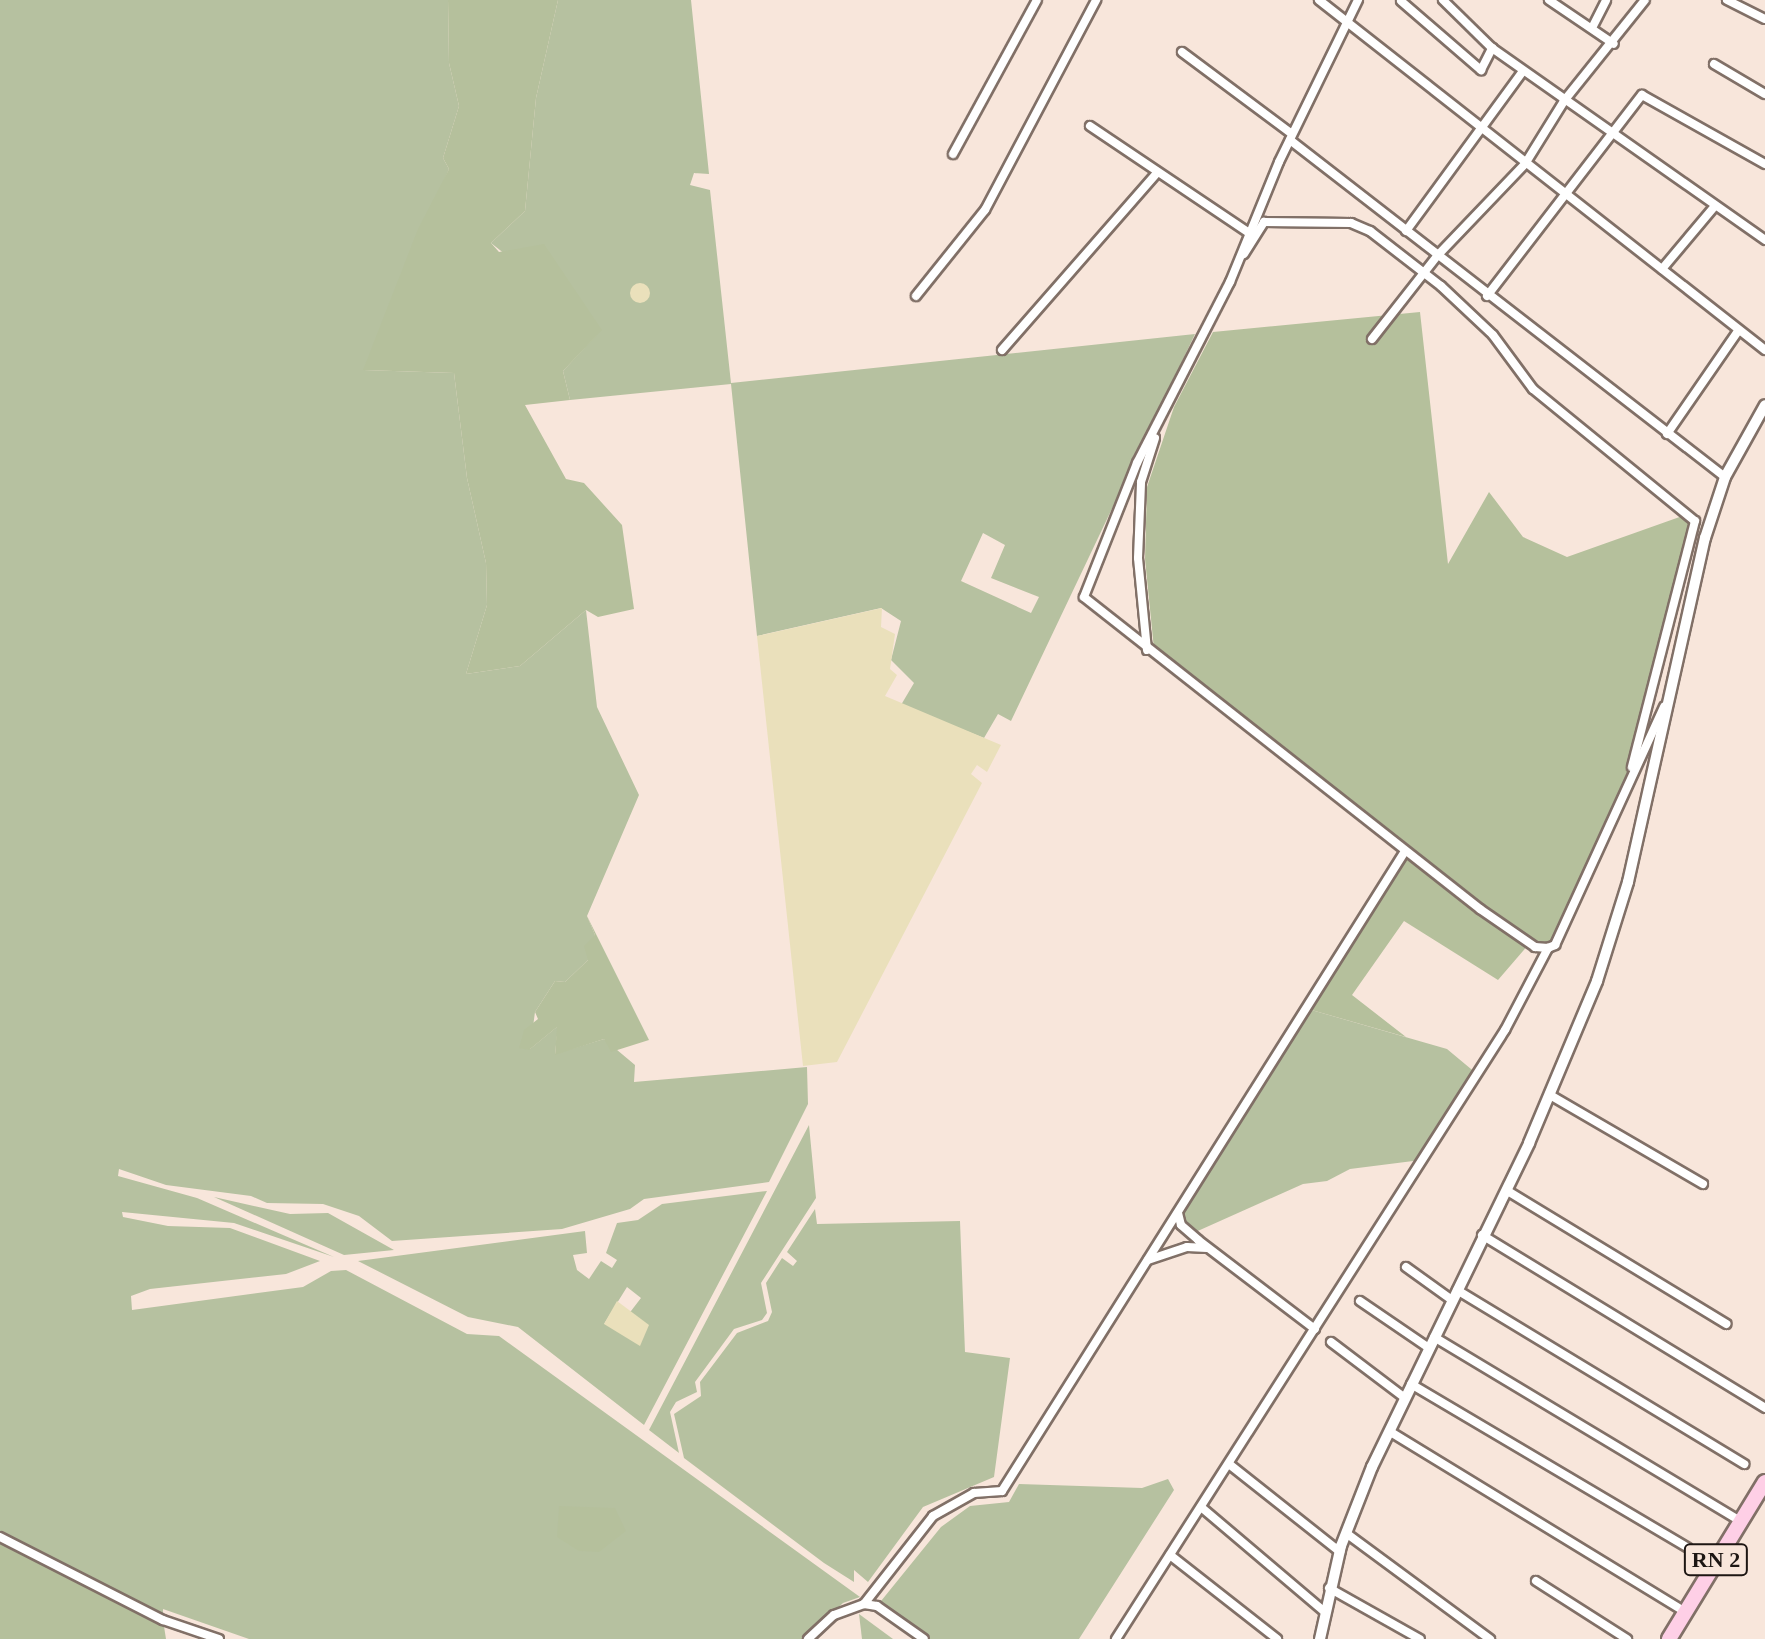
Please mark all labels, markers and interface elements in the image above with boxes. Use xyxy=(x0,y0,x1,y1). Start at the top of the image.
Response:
road number: RN 2 xyxy=(1682,1542,1750,1578)

